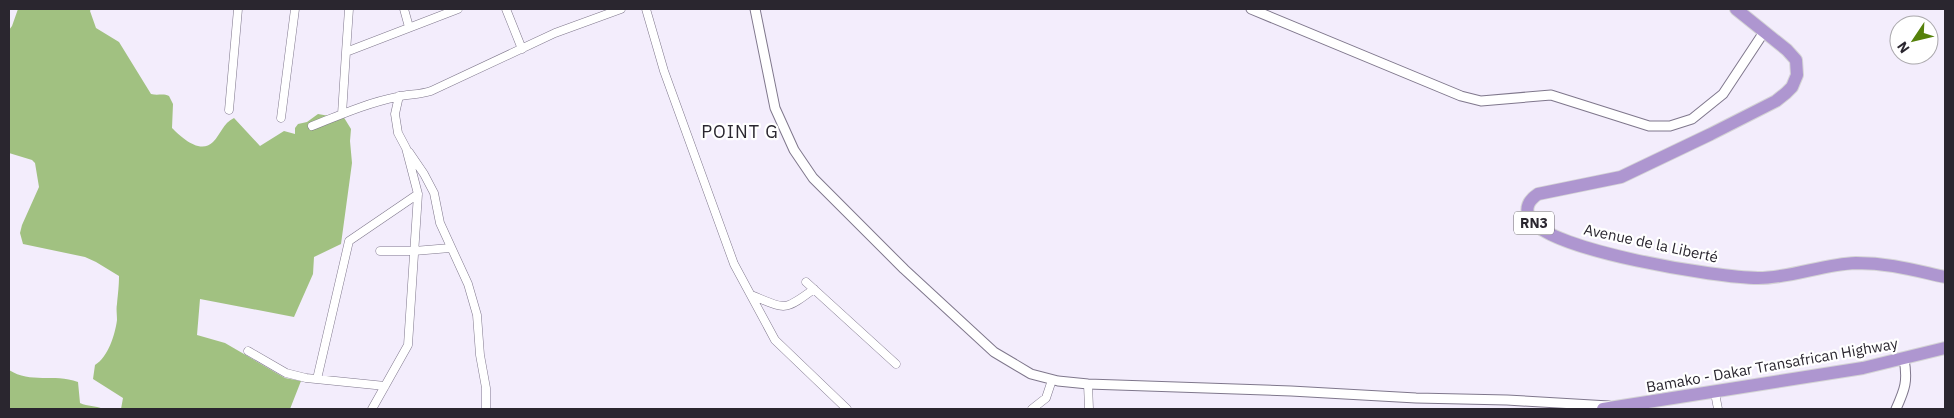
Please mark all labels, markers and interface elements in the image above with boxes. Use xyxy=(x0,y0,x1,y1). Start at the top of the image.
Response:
north arrow xyxy=(1889,15,1939,65)
text: N xyxy=(1893,38,1914,57)
district label: POINT G xyxy=(701,120,779,143)
road number: RN3 xyxy=(1514,212,1554,234)
street label: Avenue de la Liberté xyxy=(1582,219,1720,267)
street label: Bamako - Dakar Transafrican Highway xyxy=(1645,333,1900,397)

